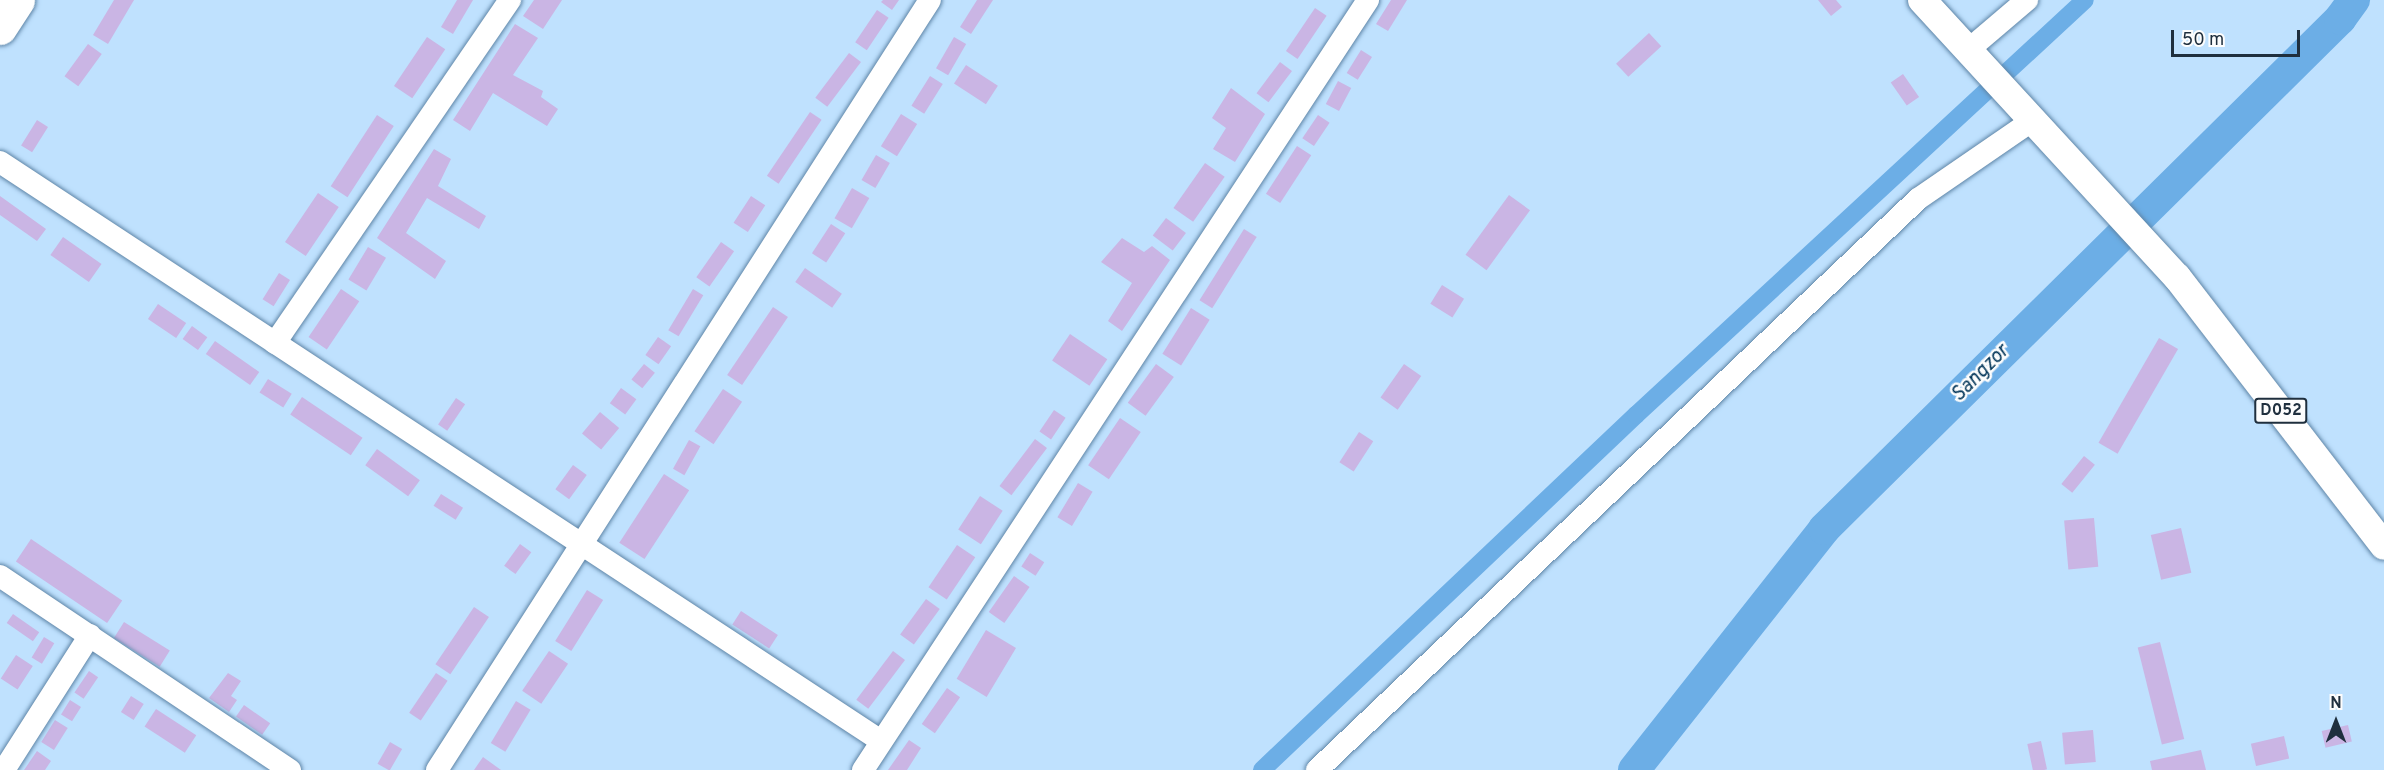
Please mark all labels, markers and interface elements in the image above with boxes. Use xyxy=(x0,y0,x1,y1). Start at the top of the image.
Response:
scale bar xyxy=(2174,18,2303,56)
text: 50 m xyxy=(2182,29,2224,52)
water label: Sangzor xyxy=(1947,340,2015,408)
road number: D052 xyxy=(2254,398,2308,424)
north arrow xyxy=(2306,692,2366,752)
text: N xyxy=(2330,694,2342,714)

